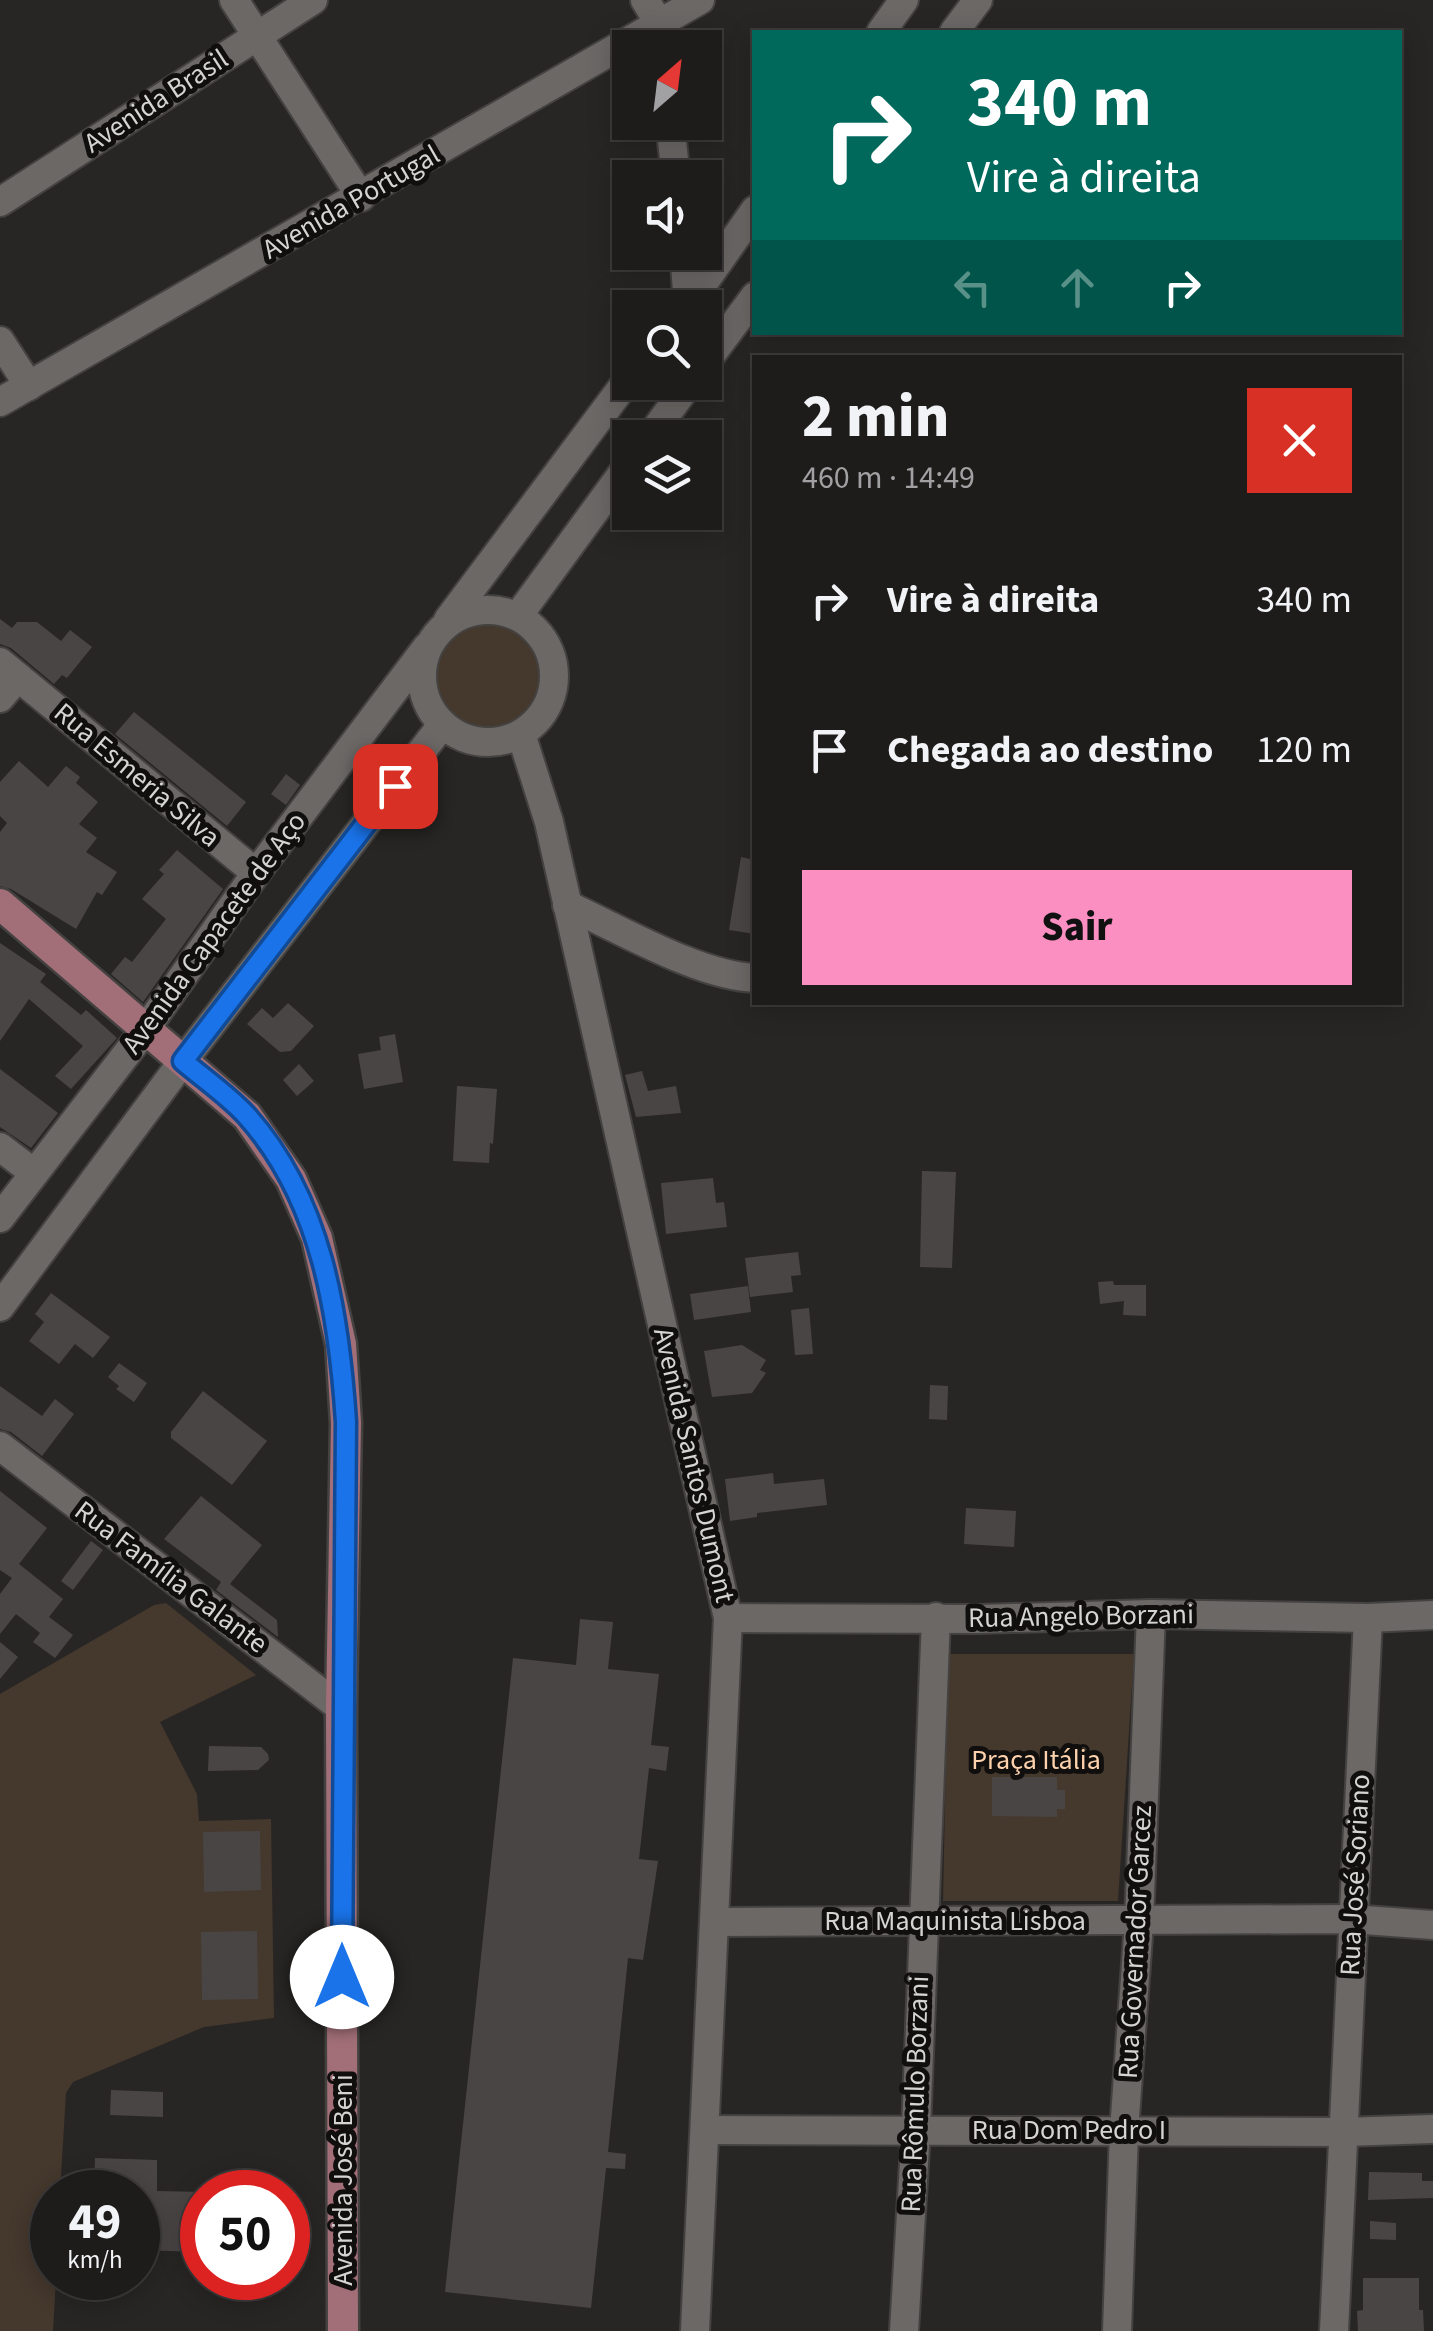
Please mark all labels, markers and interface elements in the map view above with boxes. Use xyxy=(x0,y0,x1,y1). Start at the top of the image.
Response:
north arrow xyxy=(612,30,722,140)
map controls xyxy=(612,30,722,530)
street label: Avenida Brasil xyxy=(76,39,236,163)
text: 340 m xyxy=(967,53,1152,153)
icon: right xyxy=(802,70,932,200)
street label: Avenida Portugal xyxy=(255,135,447,269)
text: Vire à direita xyxy=(967,146,1201,210)
button: sound xyxy=(612,160,722,270)
icon: left xyxy=(945,260,1000,315)
icon: ahead xyxy=(1050,260,1105,315)
icon: right xyxy=(1155,260,1210,315)
button: search xyxy=(612,290,722,400)
text: 2 min xyxy=(802,375,949,460)
button: close xyxy=(1247,388,1352,493)
button: layers xyxy=(612,420,722,530)
text: 460 m · 14:49 xyxy=(802,455,975,501)
icon: right xyxy=(802,573,857,628)
text: Vire à direita xyxy=(887,573,1099,627)
text: 340 m xyxy=(1256,573,1352,627)
street label: Rua Esmeria Silva xyxy=(45,693,229,857)
icon: arrive xyxy=(802,723,857,778)
text: Chegada ao destino xyxy=(887,723,1213,777)
text: 120 m xyxy=(1256,723,1352,777)
pin xyxy=(353,744,438,829)
icon: arrive xyxy=(368,759,423,814)
street label: Avenida Capacete de Aço xyxy=(112,804,316,1062)
button: Sair xyxy=(802,870,1352,985)
street label: Avenida Santos Dumont xyxy=(643,1324,745,1607)
street label: Rua Família Galante xyxy=(66,1491,276,1663)
street label: Rua Angelo Borzani xyxy=(968,1594,1194,1638)
park label: Praça Itália xyxy=(971,1740,1101,1780)
street label: Rua José Soriano xyxy=(1330,1773,1380,1977)
street label: Rua Governador Garcez xyxy=(1108,1804,1162,2080)
street label: Rua Maquinista Lisboa xyxy=(824,1901,1086,1941)
position arrow xyxy=(290,1925,394,2029)
street label: Rua Rômulo Borzani xyxy=(891,1975,939,2213)
street label: Avenida José Beni xyxy=(323,2074,363,2286)
street label: Rua Dom Pedro I xyxy=(972,2110,1166,2150)
speed limit sign: 50 xyxy=(180,2170,310,2300)
text: 49 xyxy=(69,2187,121,2258)
text: km/h xyxy=(67,2242,123,2278)

